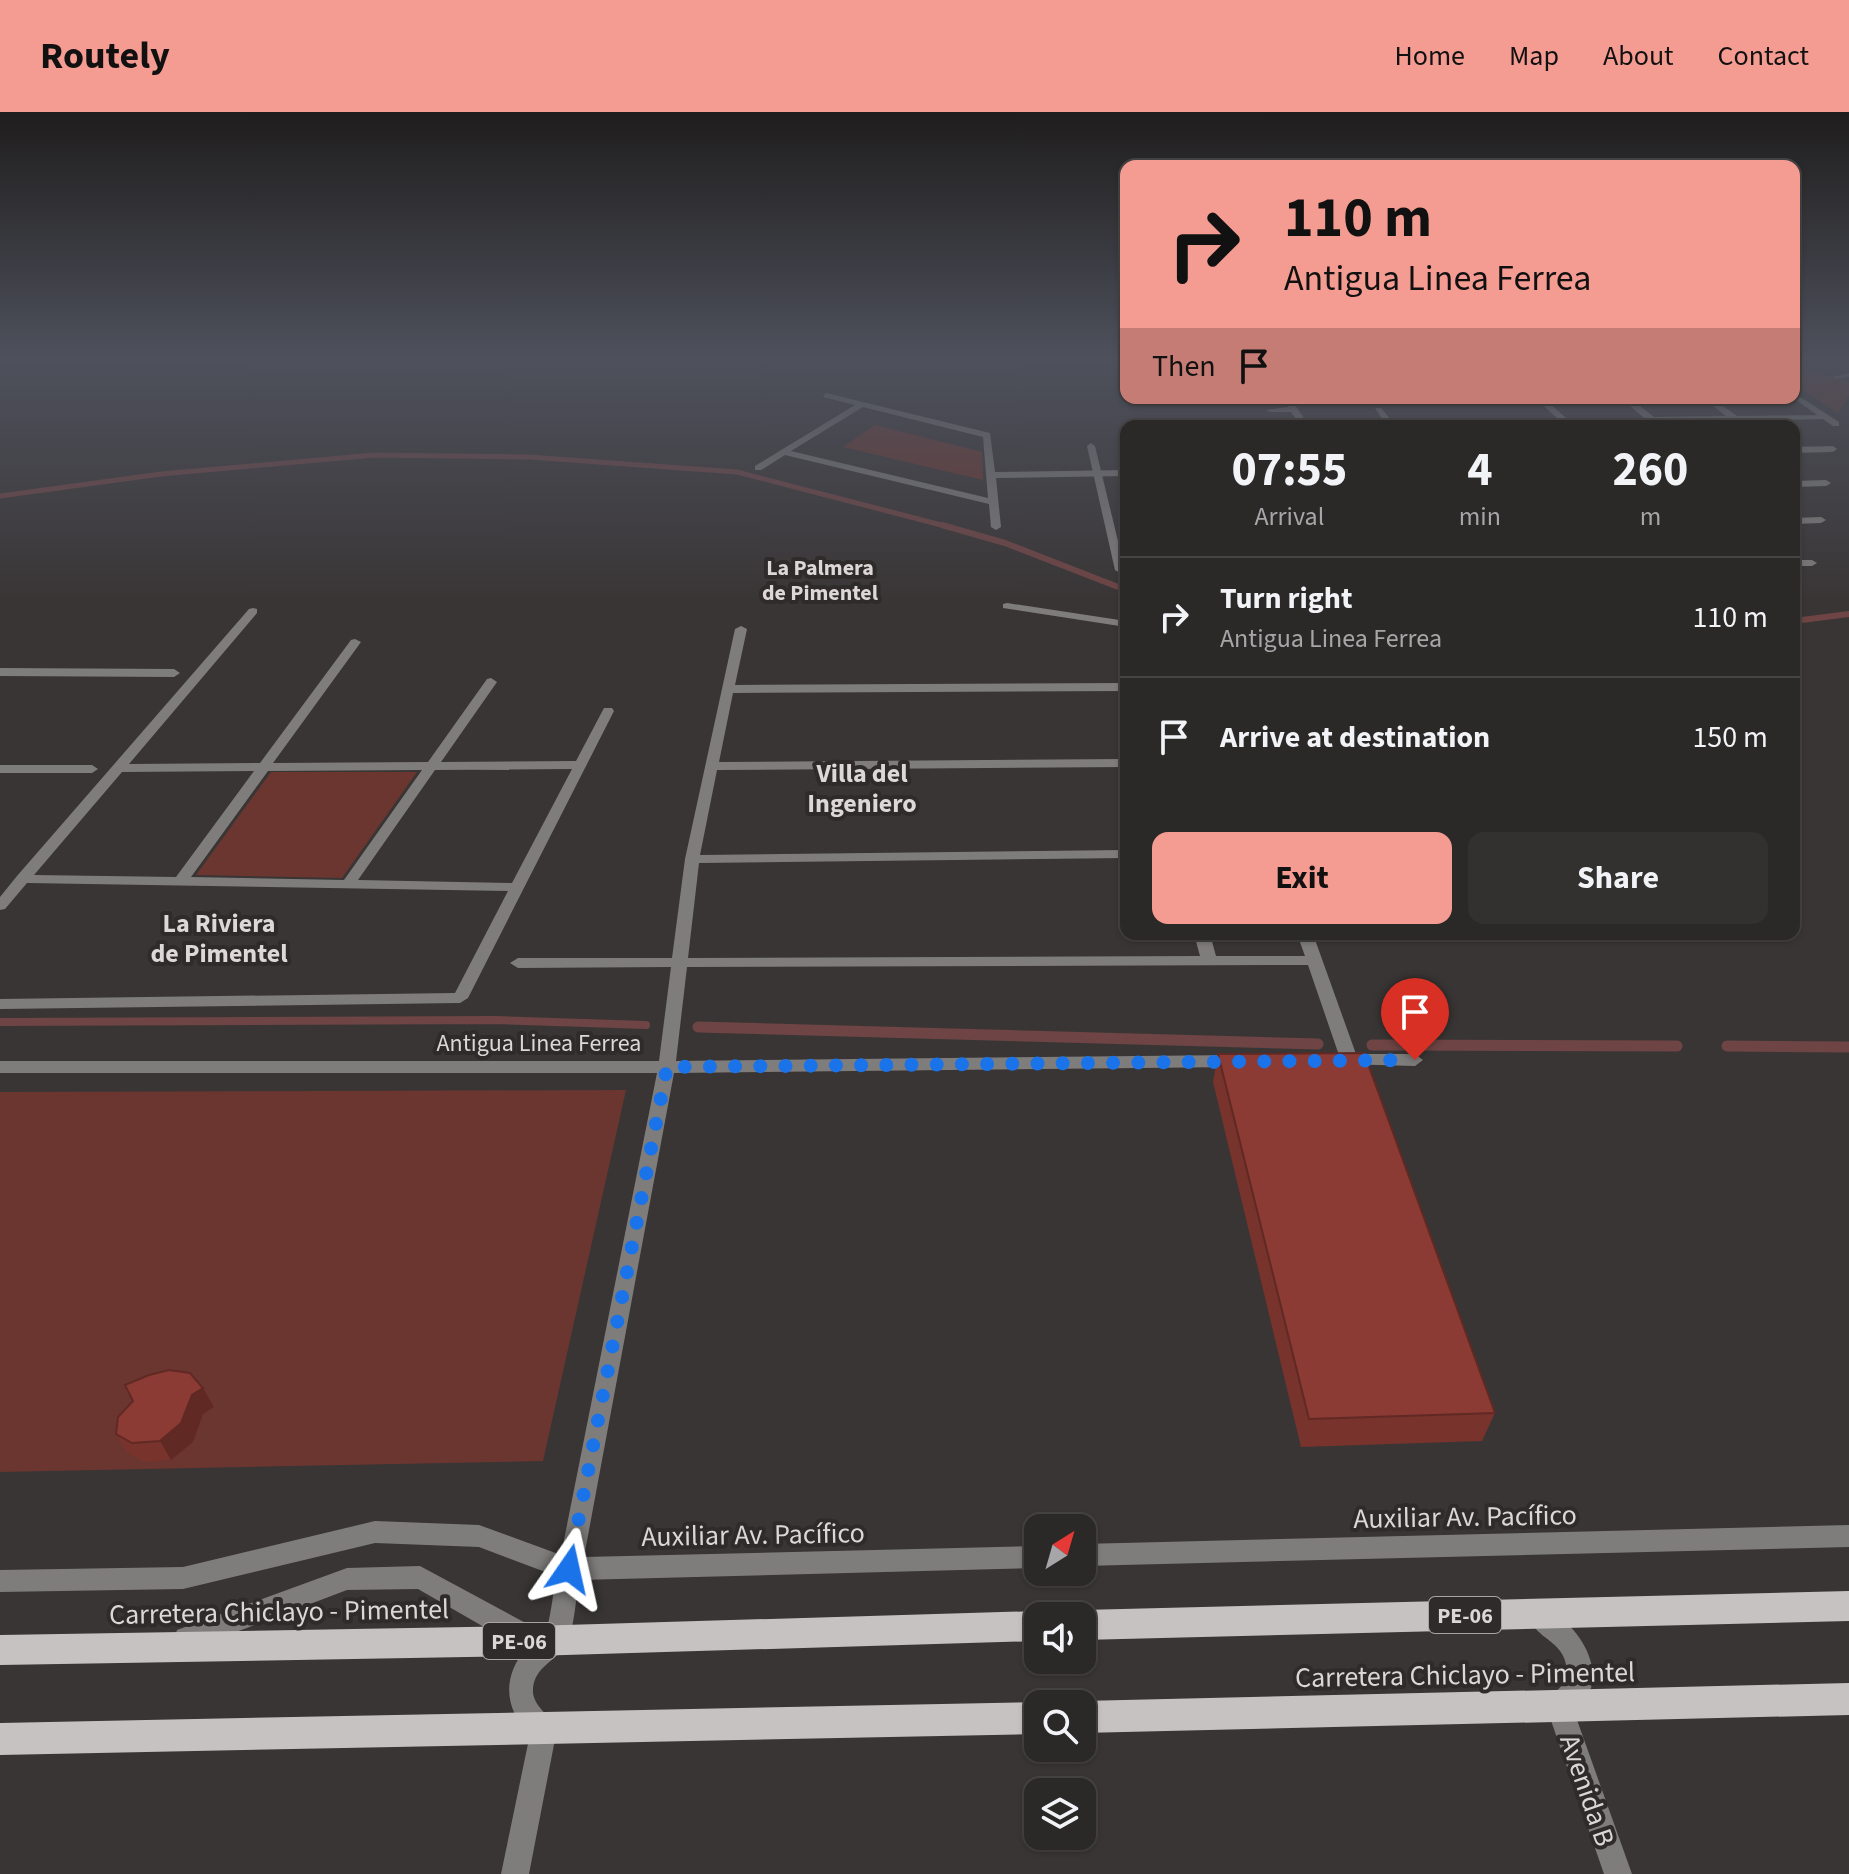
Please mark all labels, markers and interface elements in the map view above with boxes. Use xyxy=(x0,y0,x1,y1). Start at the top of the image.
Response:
text: Routely xyxy=(40,29,170,83)
text: Home xyxy=(1394,36,1465,76)
text: Map xyxy=(1509,36,1559,76)
text: About xyxy=(1603,36,1674,76)
text: Contact xyxy=(1718,36,1809,76)
text: 110 m xyxy=(1284,179,1432,258)
icon: right xyxy=(1152,192,1256,296)
text: Antigua Linea Ferrea xyxy=(1284,253,1591,304)
icon: arrive xyxy=(1232,344,1276,388)
text: Then xyxy=(1152,345,1216,388)
text: 07:55 xyxy=(1231,436,1347,504)
text: 4 xyxy=(1467,436,1493,504)
text: 260 xyxy=(1612,436,1688,504)
text: Arrival xyxy=(1254,498,1324,535)
text: min xyxy=(1459,498,1501,535)
text: m xyxy=(1640,498,1661,535)
district label: La Palmera de Pimentel xyxy=(762,552,879,609)
text: Turn right xyxy=(1220,577,1352,620)
icon: right xyxy=(1152,595,1196,639)
text: 110 m xyxy=(1692,596,1768,639)
text: Antigua Linea Ferrea xyxy=(1220,620,1442,657)
icon: arrive xyxy=(1152,715,1196,759)
text: Arrive at destination xyxy=(1220,716,1490,759)
text: 150 m xyxy=(1692,716,1768,759)
district label: Villa del Ingeniero xyxy=(807,755,917,822)
button: Exit xyxy=(1152,832,1452,924)
button: Share xyxy=(1468,832,1768,924)
district label: La Riviera de Pimentel xyxy=(150,905,288,972)
pin xyxy=(1381,978,1449,1060)
icon: arrive xyxy=(1393,990,1437,1034)
street label: Antigua Linea Ferrea xyxy=(437,1026,641,1061)
street label: Auxiliar Av. Pacífico xyxy=(1353,1495,1577,1539)
street label: Auxiliar Av. Pacífico xyxy=(641,1513,865,1557)
north arrow xyxy=(1024,1514,1096,1586)
map controls xyxy=(1024,1514,1096,1850)
position arrow xyxy=(527,1527,611,1611)
street label: Carretera Chiclayo - Pimentel xyxy=(109,1589,449,1635)
road number: PE-06 xyxy=(1429,1597,1501,1633)
button: sound xyxy=(1024,1602,1096,1674)
road number: PE-06 xyxy=(483,1623,555,1659)
street label: Carretera Chiclayo - Pimentel xyxy=(1295,1652,1635,1698)
button: search xyxy=(1024,1690,1096,1762)
street label: Avenida B xyxy=(1549,1729,1625,1852)
button: layers xyxy=(1024,1778,1096,1850)

